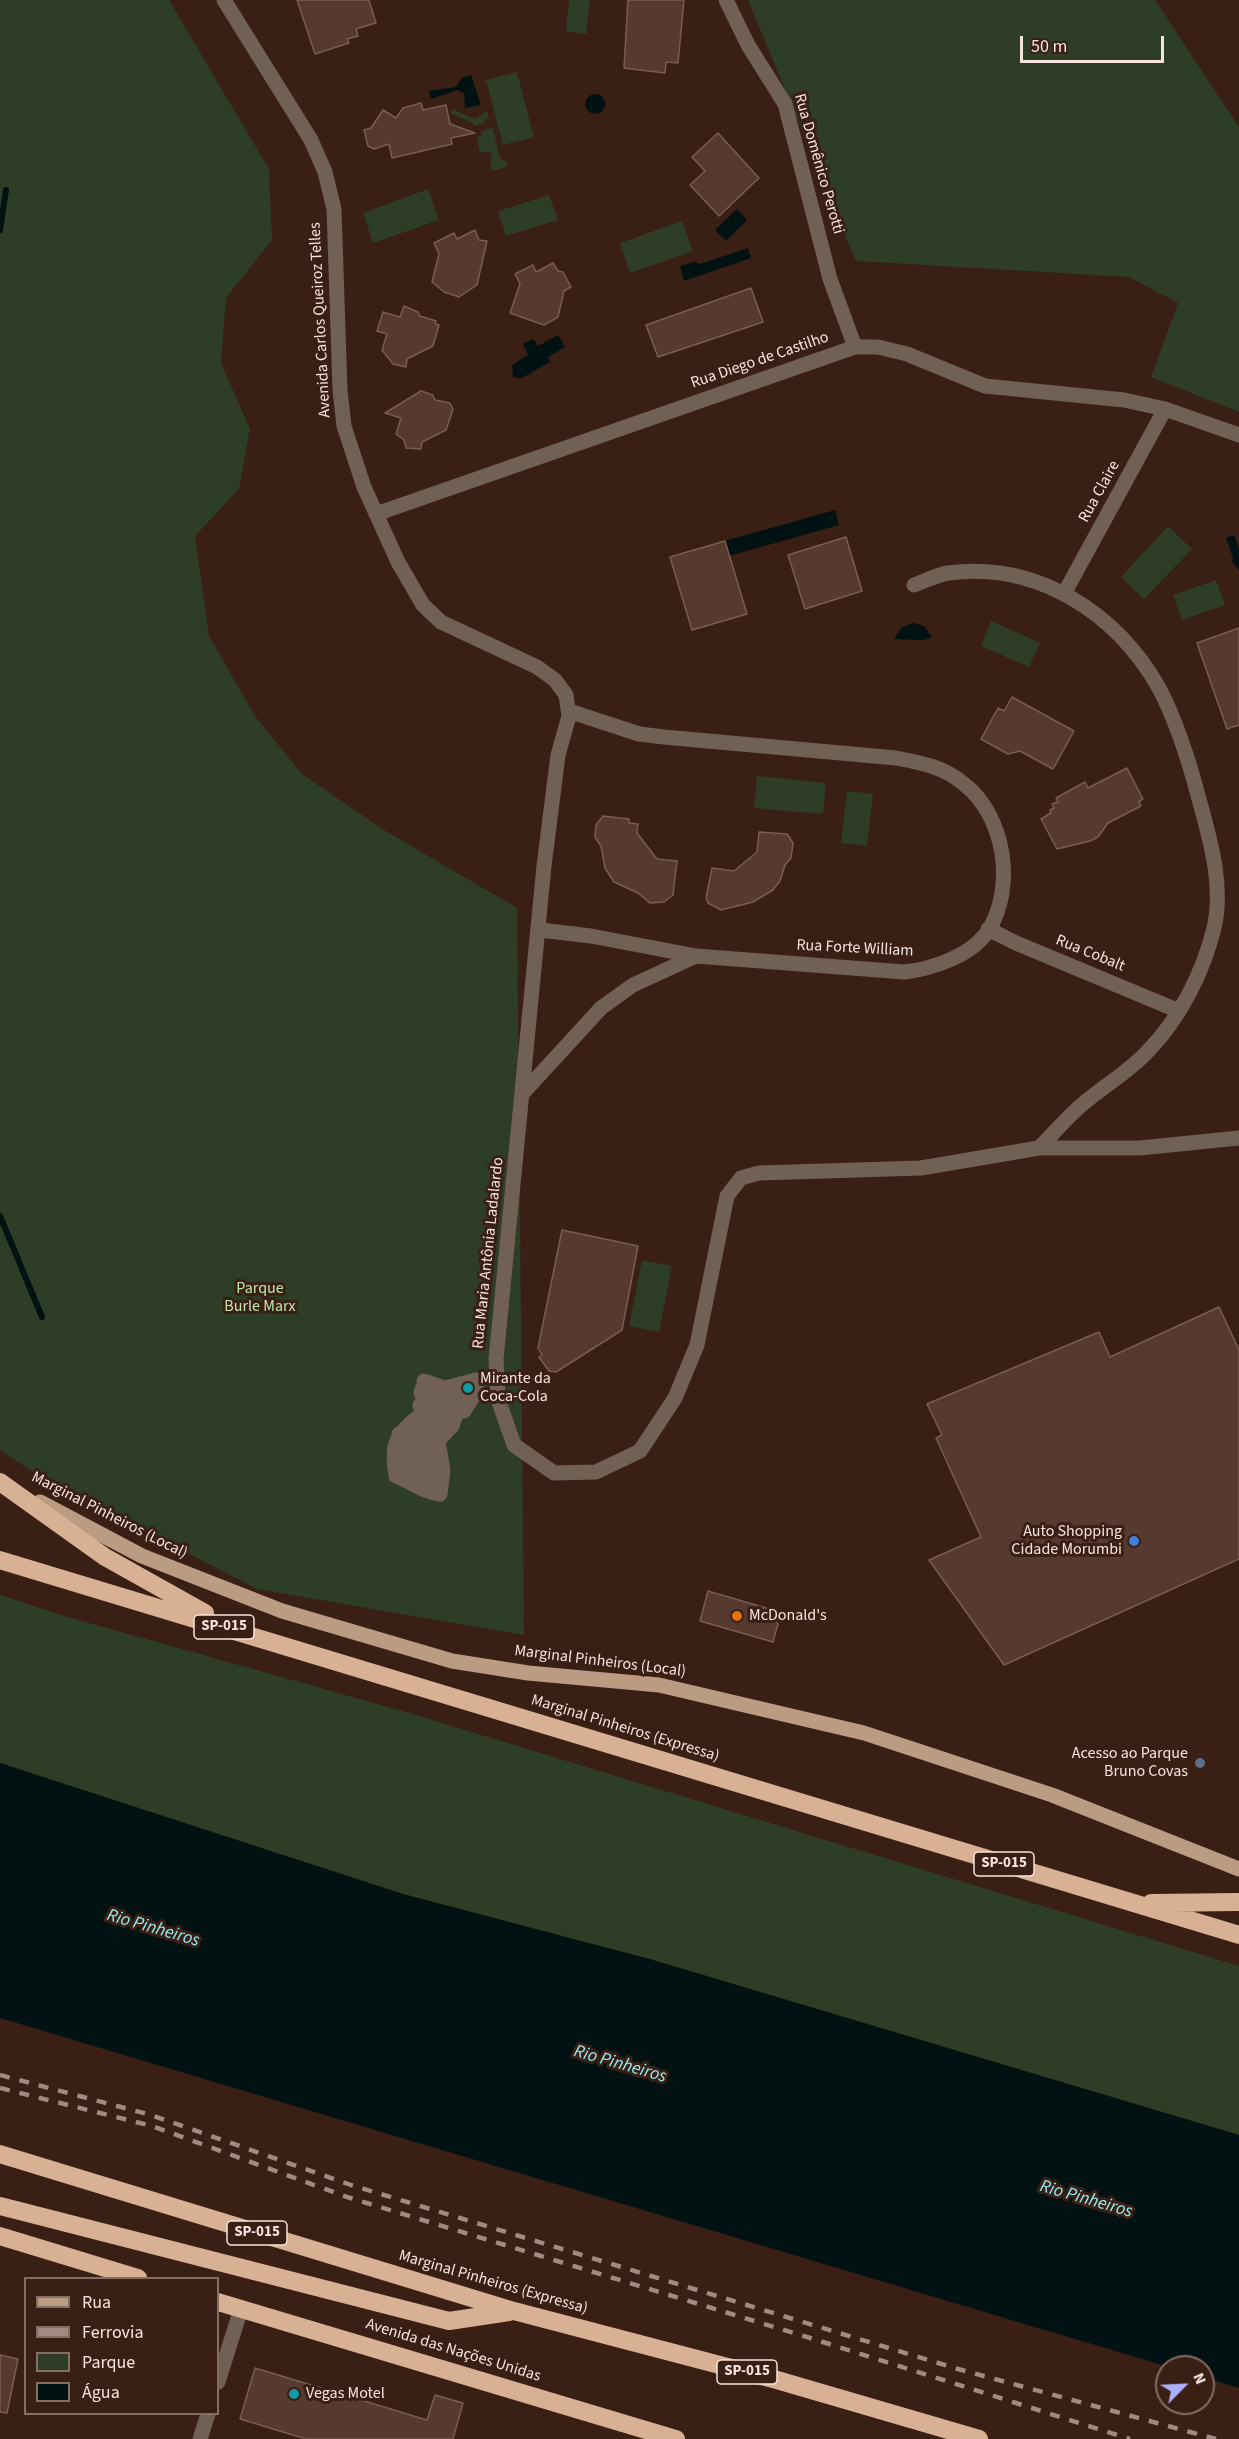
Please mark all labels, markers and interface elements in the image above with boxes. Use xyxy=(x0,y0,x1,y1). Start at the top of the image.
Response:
scale bar xyxy=(1023,24,1167,62)
text: 50 m xyxy=(1031,34,1067,59)
street label: Rua Domênico Perotti xyxy=(789,92,847,236)
street label: Avenida Carlos Queiroz Telles xyxy=(306,222,336,418)
street label: Rua Diego de Castilho xyxy=(688,328,832,394)
street label: Rua Claire xyxy=(1075,458,1125,526)
street label: Rua Cobalt xyxy=(1053,931,1127,977)
street label: Rua Forte William xyxy=(796,936,914,962)
street label: Rua Maria Antônia Ladalardo xyxy=(469,1156,509,1350)
park label: Parque Burle Marx xyxy=(224,1279,296,1317)
place label: Mirante da Coca-Cola xyxy=(480,1369,551,1407)
marker: Mirante da Coca-Cola xyxy=(461,1381,475,1395)
street label: Marginal Pinheiros (Local) xyxy=(28,1468,190,1564)
place label: Auto Shopping Cidade Morumbi xyxy=(1011,1522,1122,1560)
marker: Auto Shopping Cidade Morumbi xyxy=(1127,1534,1141,1548)
place label: McDonald's xyxy=(749,1606,827,1626)
marker: McDonald's xyxy=(730,1609,744,1623)
road number: SP-015 xyxy=(194,1615,254,1639)
street label: Marginal Pinheiros (Local) xyxy=(513,1642,687,1682)
street label: Marginal Pinheiros (Expressa) xyxy=(529,1691,721,1767)
place label: Acesso ao Parque Bruno Covas xyxy=(1072,1744,1188,1782)
marker: Acesso ao Parque Bruno Covas xyxy=(1193,1756,1207,1770)
road number: SP-015 xyxy=(974,1852,1034,1876)
water label: Rio Pinheiros xyxy=(104,1905,202,1953)
water label: Rio Pinheiros xyxy=(571,2041,669,2089)
water label: Rio Pinheiros xyxy=(1037,2176,1135,2224)
road number: SP-015 xyxy=(227,2221,287,2245)
street label: Marginal Pinheiros (Expressa) xyxy=(396,2247,590,2319)
legend xyxy=(24,2277,219,2415)
text: Rua xyxy=(82,2290,111,2315)
street label: Avenida das Nações Unidas xyxy=(363,2315,543,2387)
text: Ferrovia xyxy=(82,2320,143,2345)
text: Parque xyxy=(82,2350,135,2375)
north arrow xyxy=(1155,2355,1215,2415)
road number: SP-015 xyxy=(717,2360,777,2384)
text: N xyxy=(1187,2369,1212,2388)
text: Água xyxy=(82,2380,120,2405)
place label: Vegas Motel xyxy=(306,2384,385,2404)
marker: Vegas Motel xyxy=(287,2387,301,2401)

